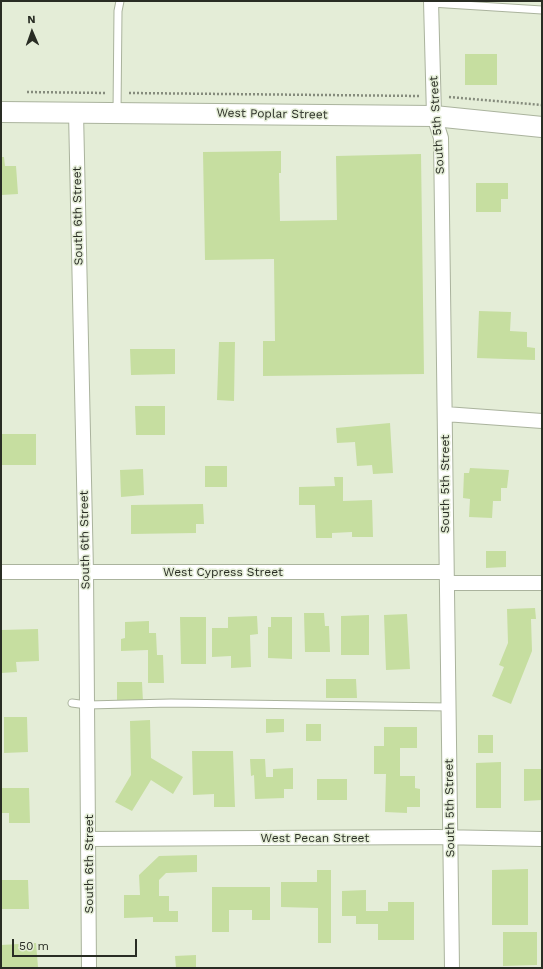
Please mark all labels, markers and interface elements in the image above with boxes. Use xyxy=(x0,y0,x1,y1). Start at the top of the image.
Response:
north arrow xyxy=(12,12,52,52)
text: N xyxy=(27,13,36,26)
street label: South 5th Street xyxy=(426,75,448,175)
street label: West Poplar Street xyxy=(216,106,328,122)
street label: South 6th Street xyxy=(70,166,86,266)
street label: South 5th Street xyxy=(438,435,452,533)
street label: South 6th Street xyxy=(77,490,93,590)
street label: West Cypress Street xyxy=(163,565,283,579)
street label: South 5th Street xyxy=(442,759,458,857)
street label: South 6th Street xyxy=(82,815,96,913)
street label: West Pecan Street xyxy=(261,831,369,845)
scale bar xyxy=(14,931,139,957)
text: 50 m xyxy=(19,939,49,953)

